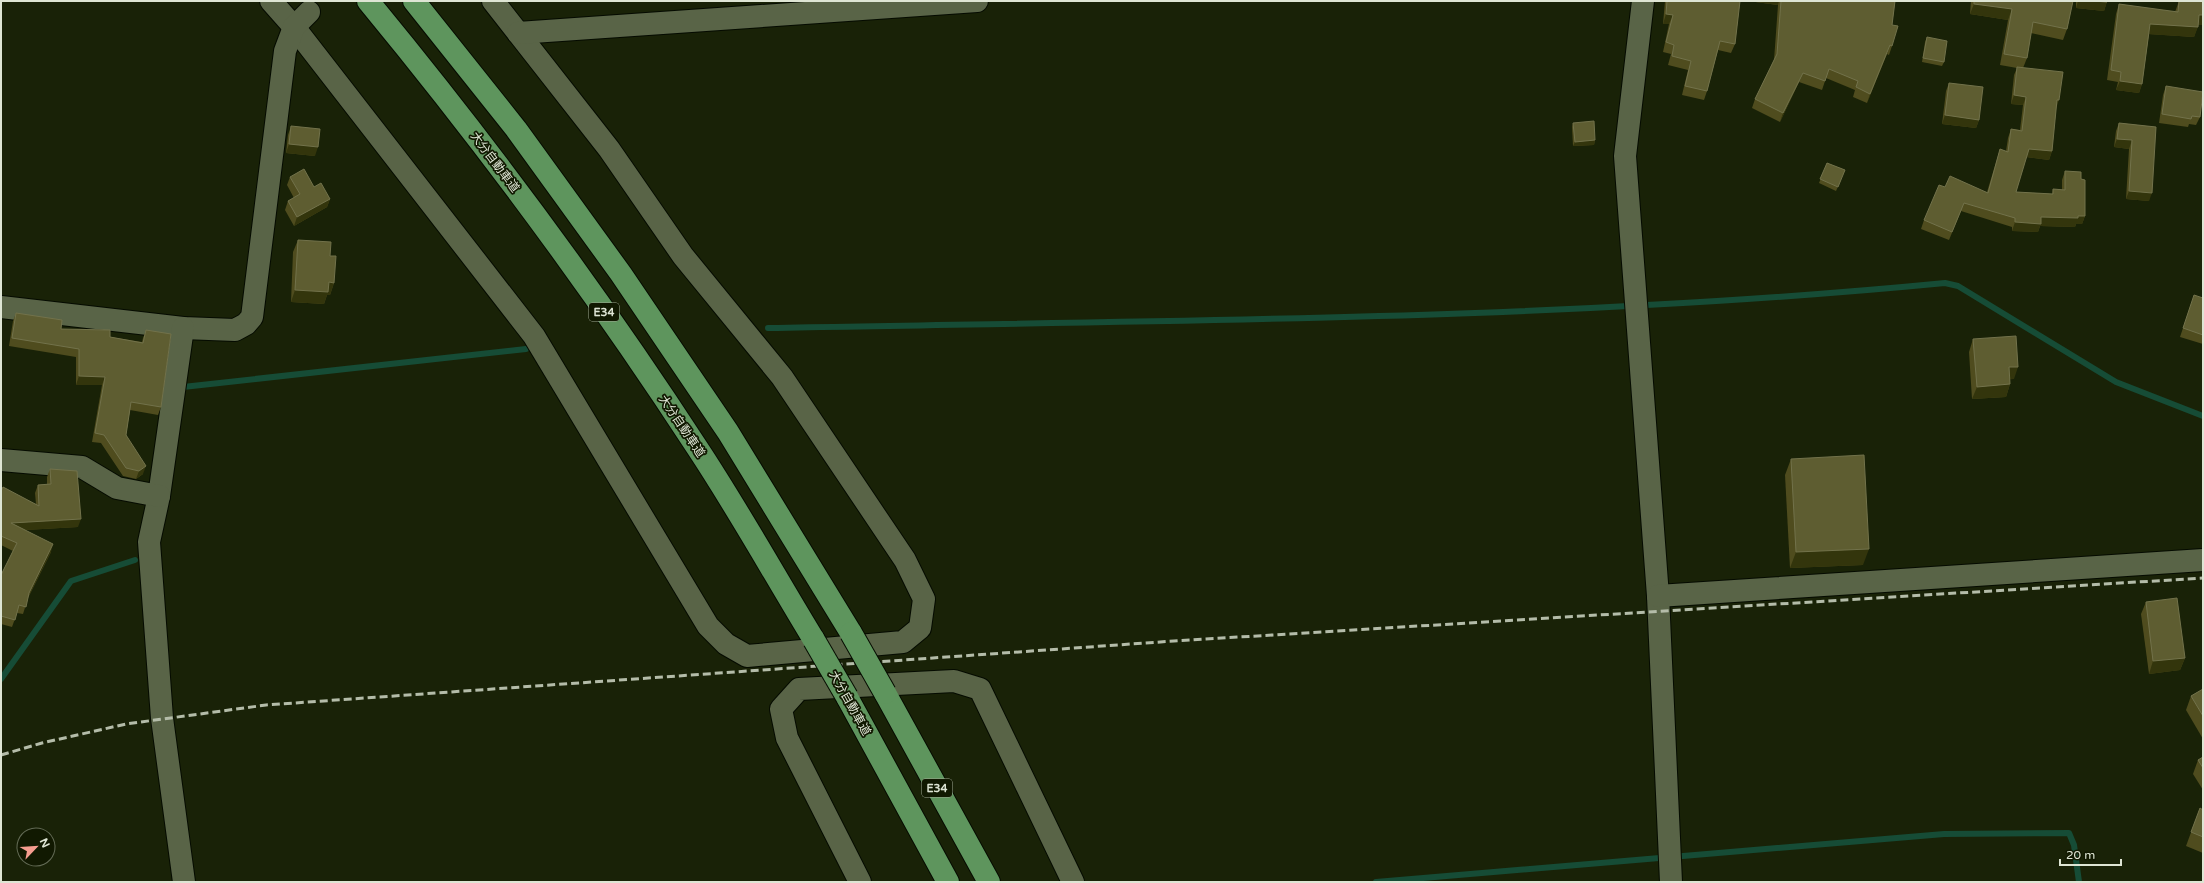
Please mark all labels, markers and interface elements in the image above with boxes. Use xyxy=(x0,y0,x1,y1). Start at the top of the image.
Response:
street label: 大分自動車道 xyxy=(468,129,522,195)
road number: E34 xyxy=(589,303,619,321)
street label: 大分自動車道 xyxy=(656,392,708,460)
street label: 大分自動車道 xyxy=(826,668,874,738)
road number: E34 xyxy=(922,779,952,797)
north arrow xyxy=(16,827,56,867)
text: N xyxy=(37,836,52,850)
scale bar xyxy=(2060,841,2121,867)
text: 20 m xyxy=(2066,848,2095,862)

